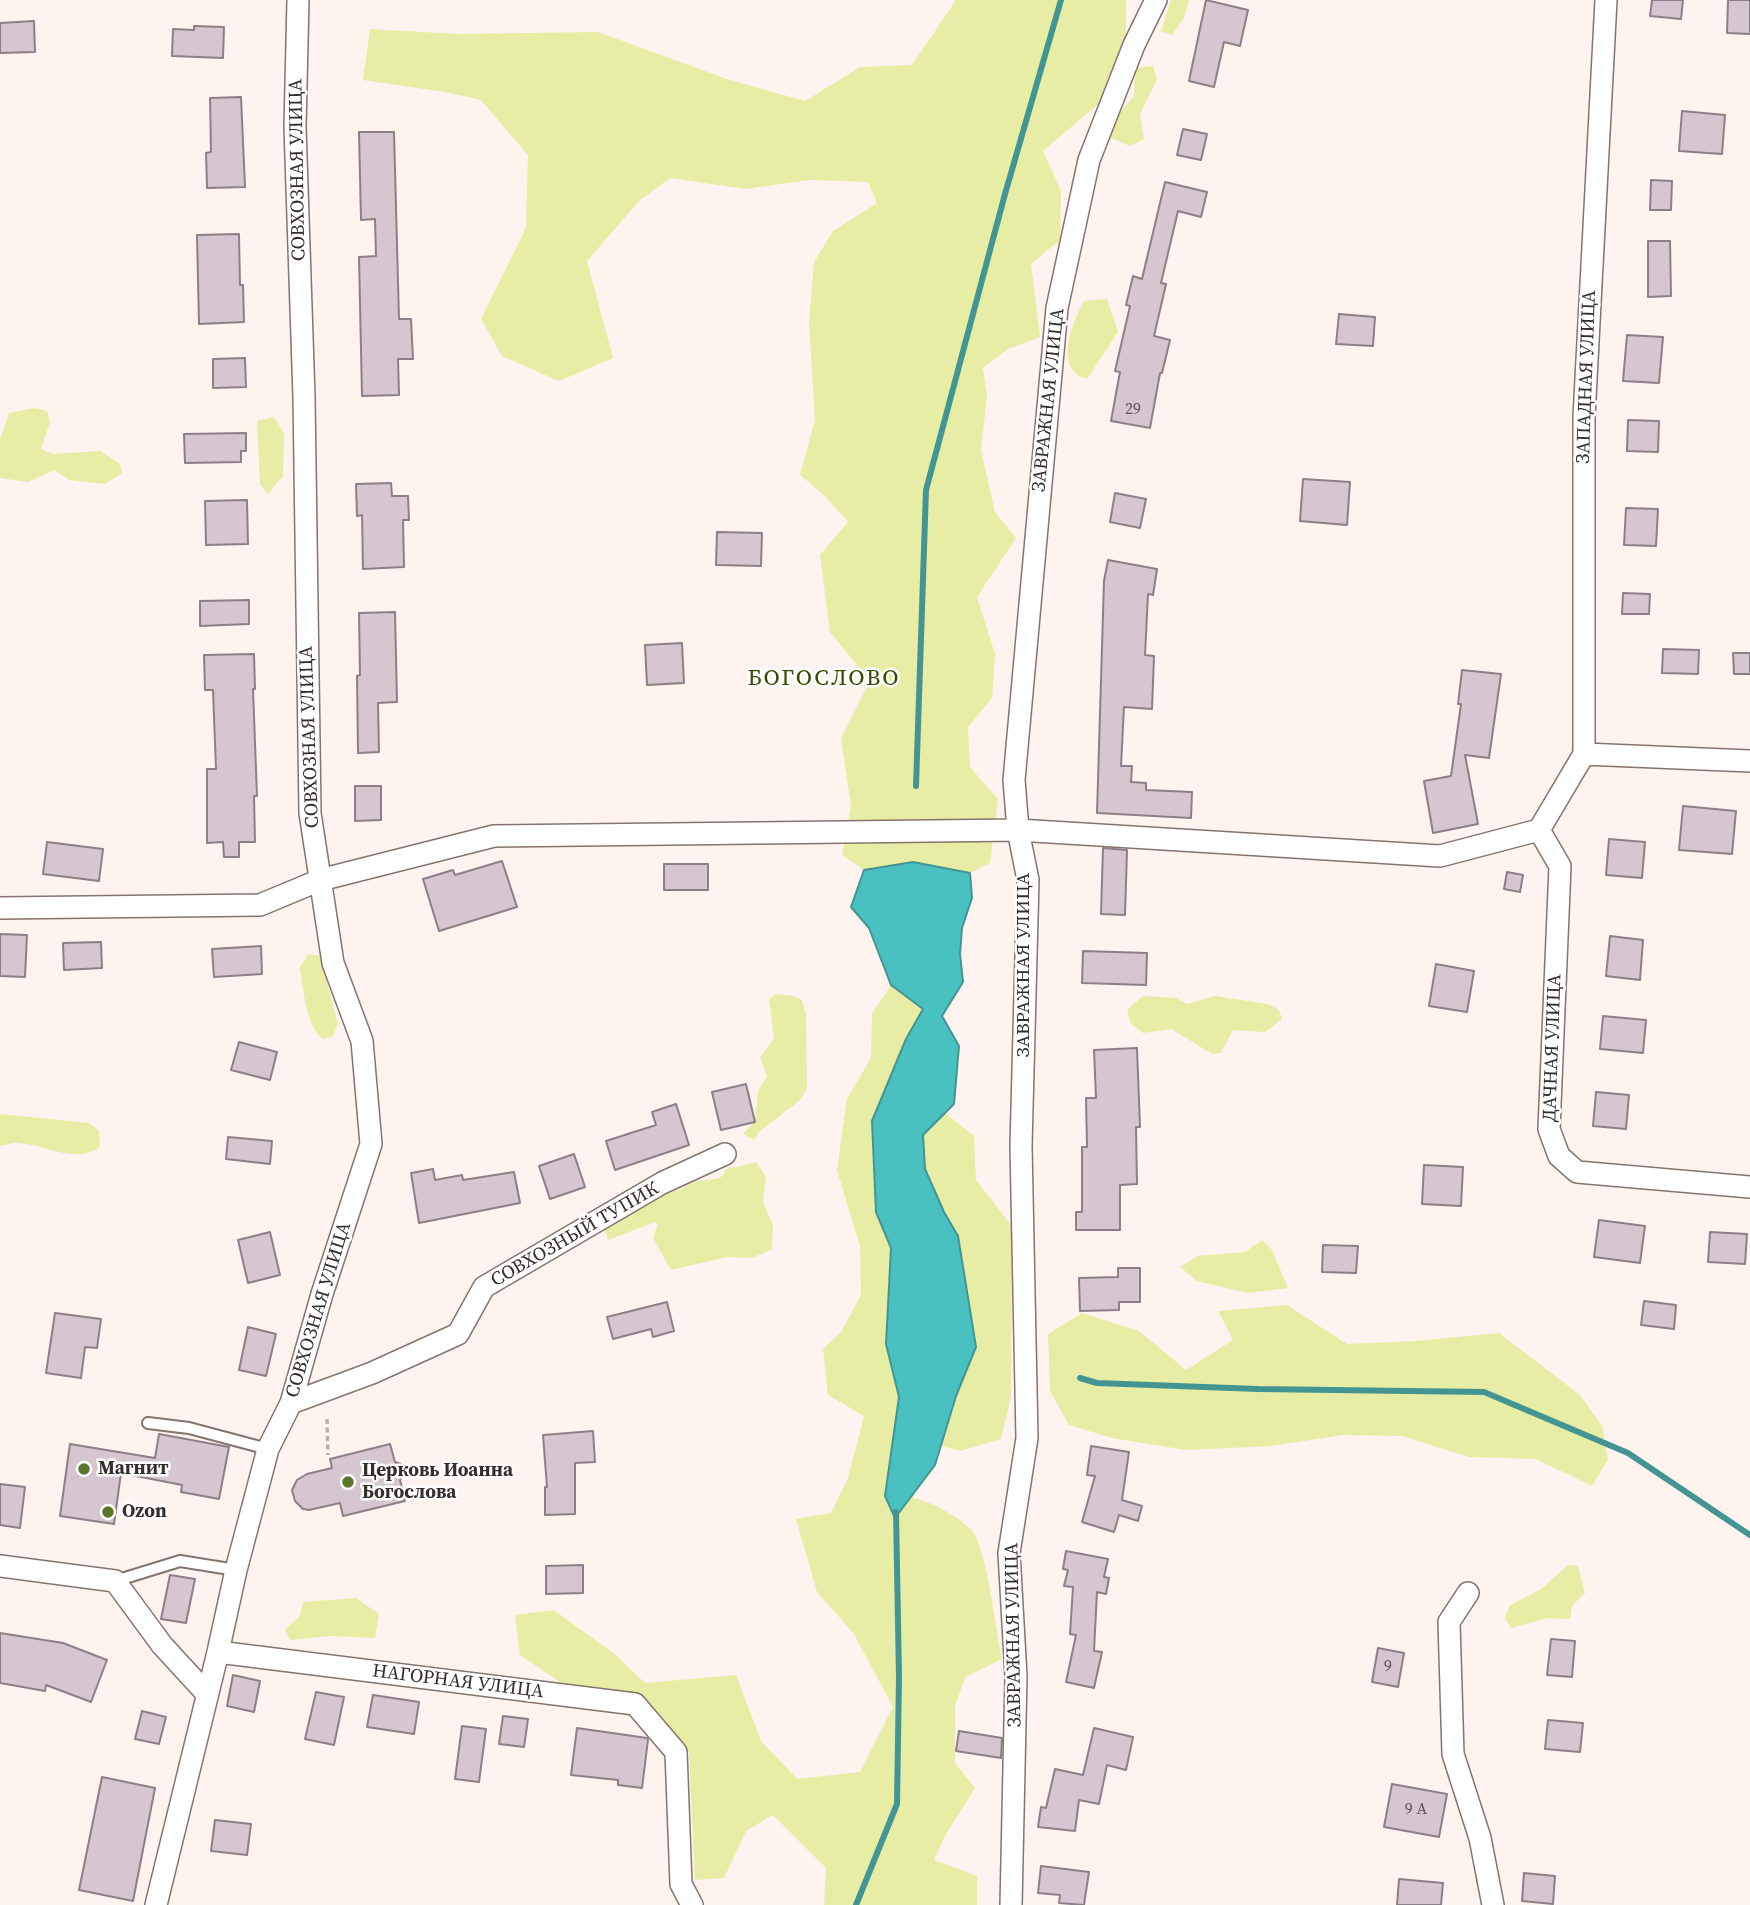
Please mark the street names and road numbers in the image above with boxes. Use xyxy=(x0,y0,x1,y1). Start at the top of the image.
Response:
street label: СОВХОЗНАЯ УЛИЦА xyxy=(285,79,311,261)
street label: ЗАПАДНАЯ УЛИЦА xyxy=(1573,290,1601,464)
street label: ЗАВРАЖНАЯ УЛИЦА xyxy=(1028,307,1070,493)
street label: СОВХОЗНАЯ УЛИЦА xyxy=(295,645,325,829)
street label: ЗАВРАЖНАЯ УЛИЦА xyxy=(1013,873,1035,1057)
street label: ДАЧНАЯ УЛИЦА xyxy=(1539,974,1567,1122)
street label: СОВХОЗНЫЙ ТУПИК xyxy=(487,1178,663,1292)
street label: СОВХОЗНАЯ УЛИЦА xyxy=(281,1219,357,1401)
street label: ЗАВРАЖНАЯ УЛИЦА xyxy=(1001,1542,1027,1728)
street label: НАГОРНАЯ УЛИЦА xyxy=(371,1660,545,1704)

